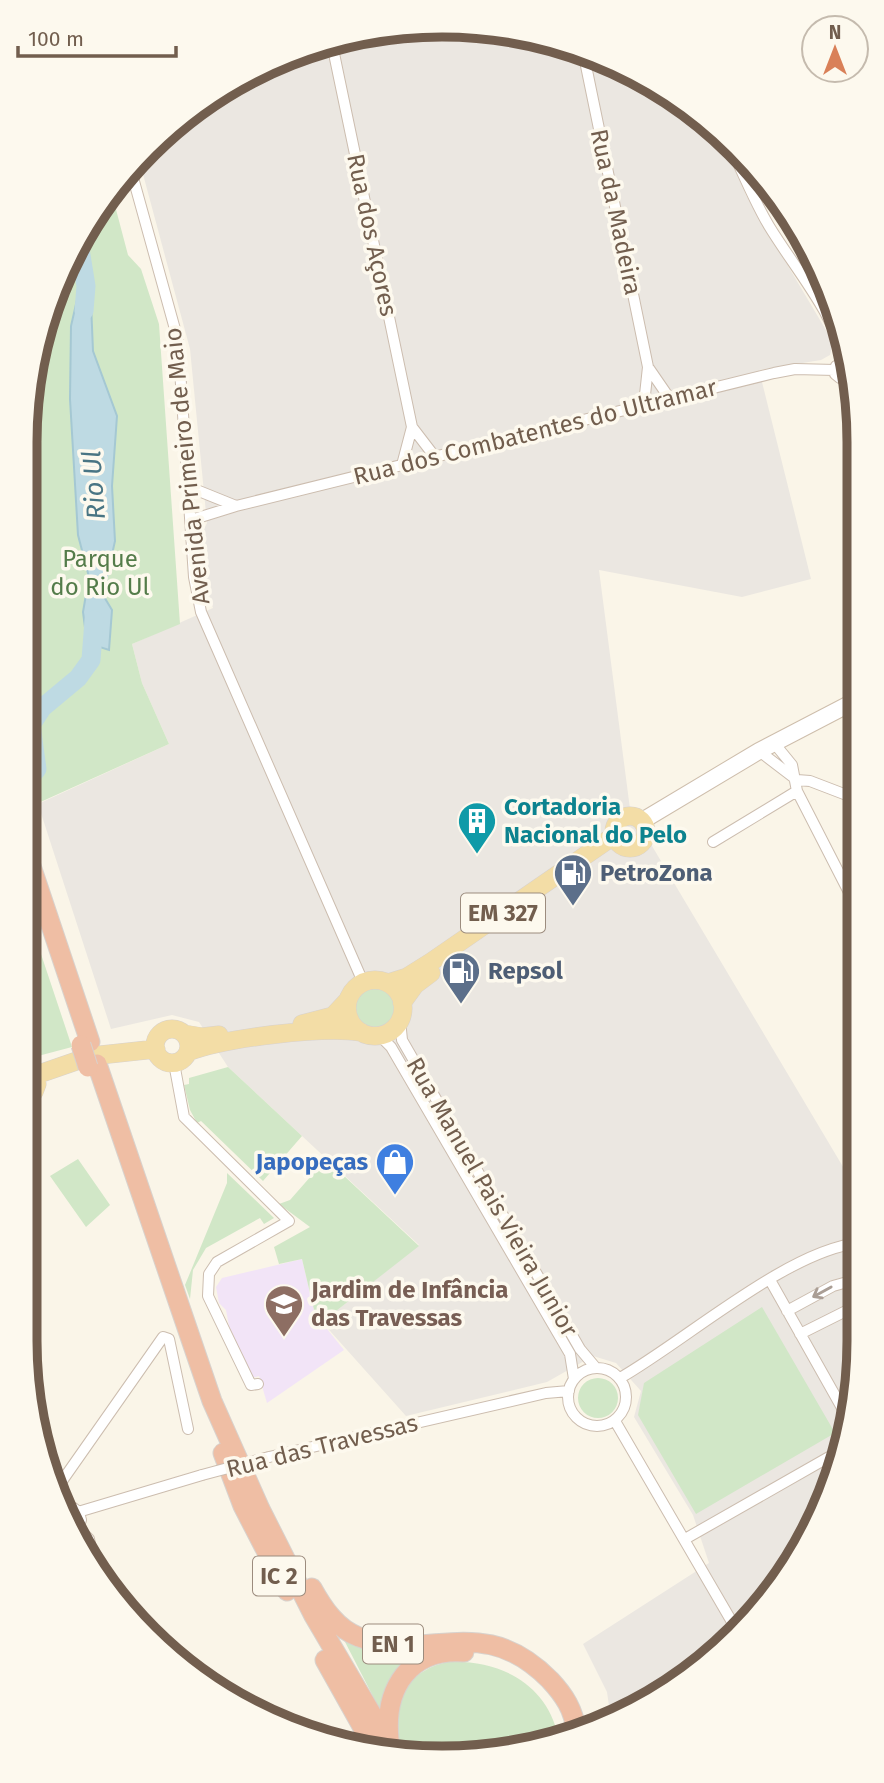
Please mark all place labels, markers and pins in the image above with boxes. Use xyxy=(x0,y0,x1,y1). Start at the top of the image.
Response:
place label: Cortadoria Nacional do Pelo xyxy=(504,793,687,849)
building icon: Cortadoria Nacional do Pelo xyxy=(456,800,498,855)
fuel station icon: PetroZona xyxy=(552,852,594,907)
place label: PetroZona xyxy=(600,859,713,887)
fuel station icon: Repsol xyxy=(440,950,482,1005)
place label: Repsol xyxy=(488,957,564,985)
shop icon: Japopeças xyxy=(374,1141,416,1196)
place label: Japopeças xyxy=(255,1148,368,1177)
place label: Jardim de Infância das Travessas xyxy=(310,1276,508,1332)
school or university icon: Jardim de Infância das Travessas xyxy=(263,1283,305,1338)

